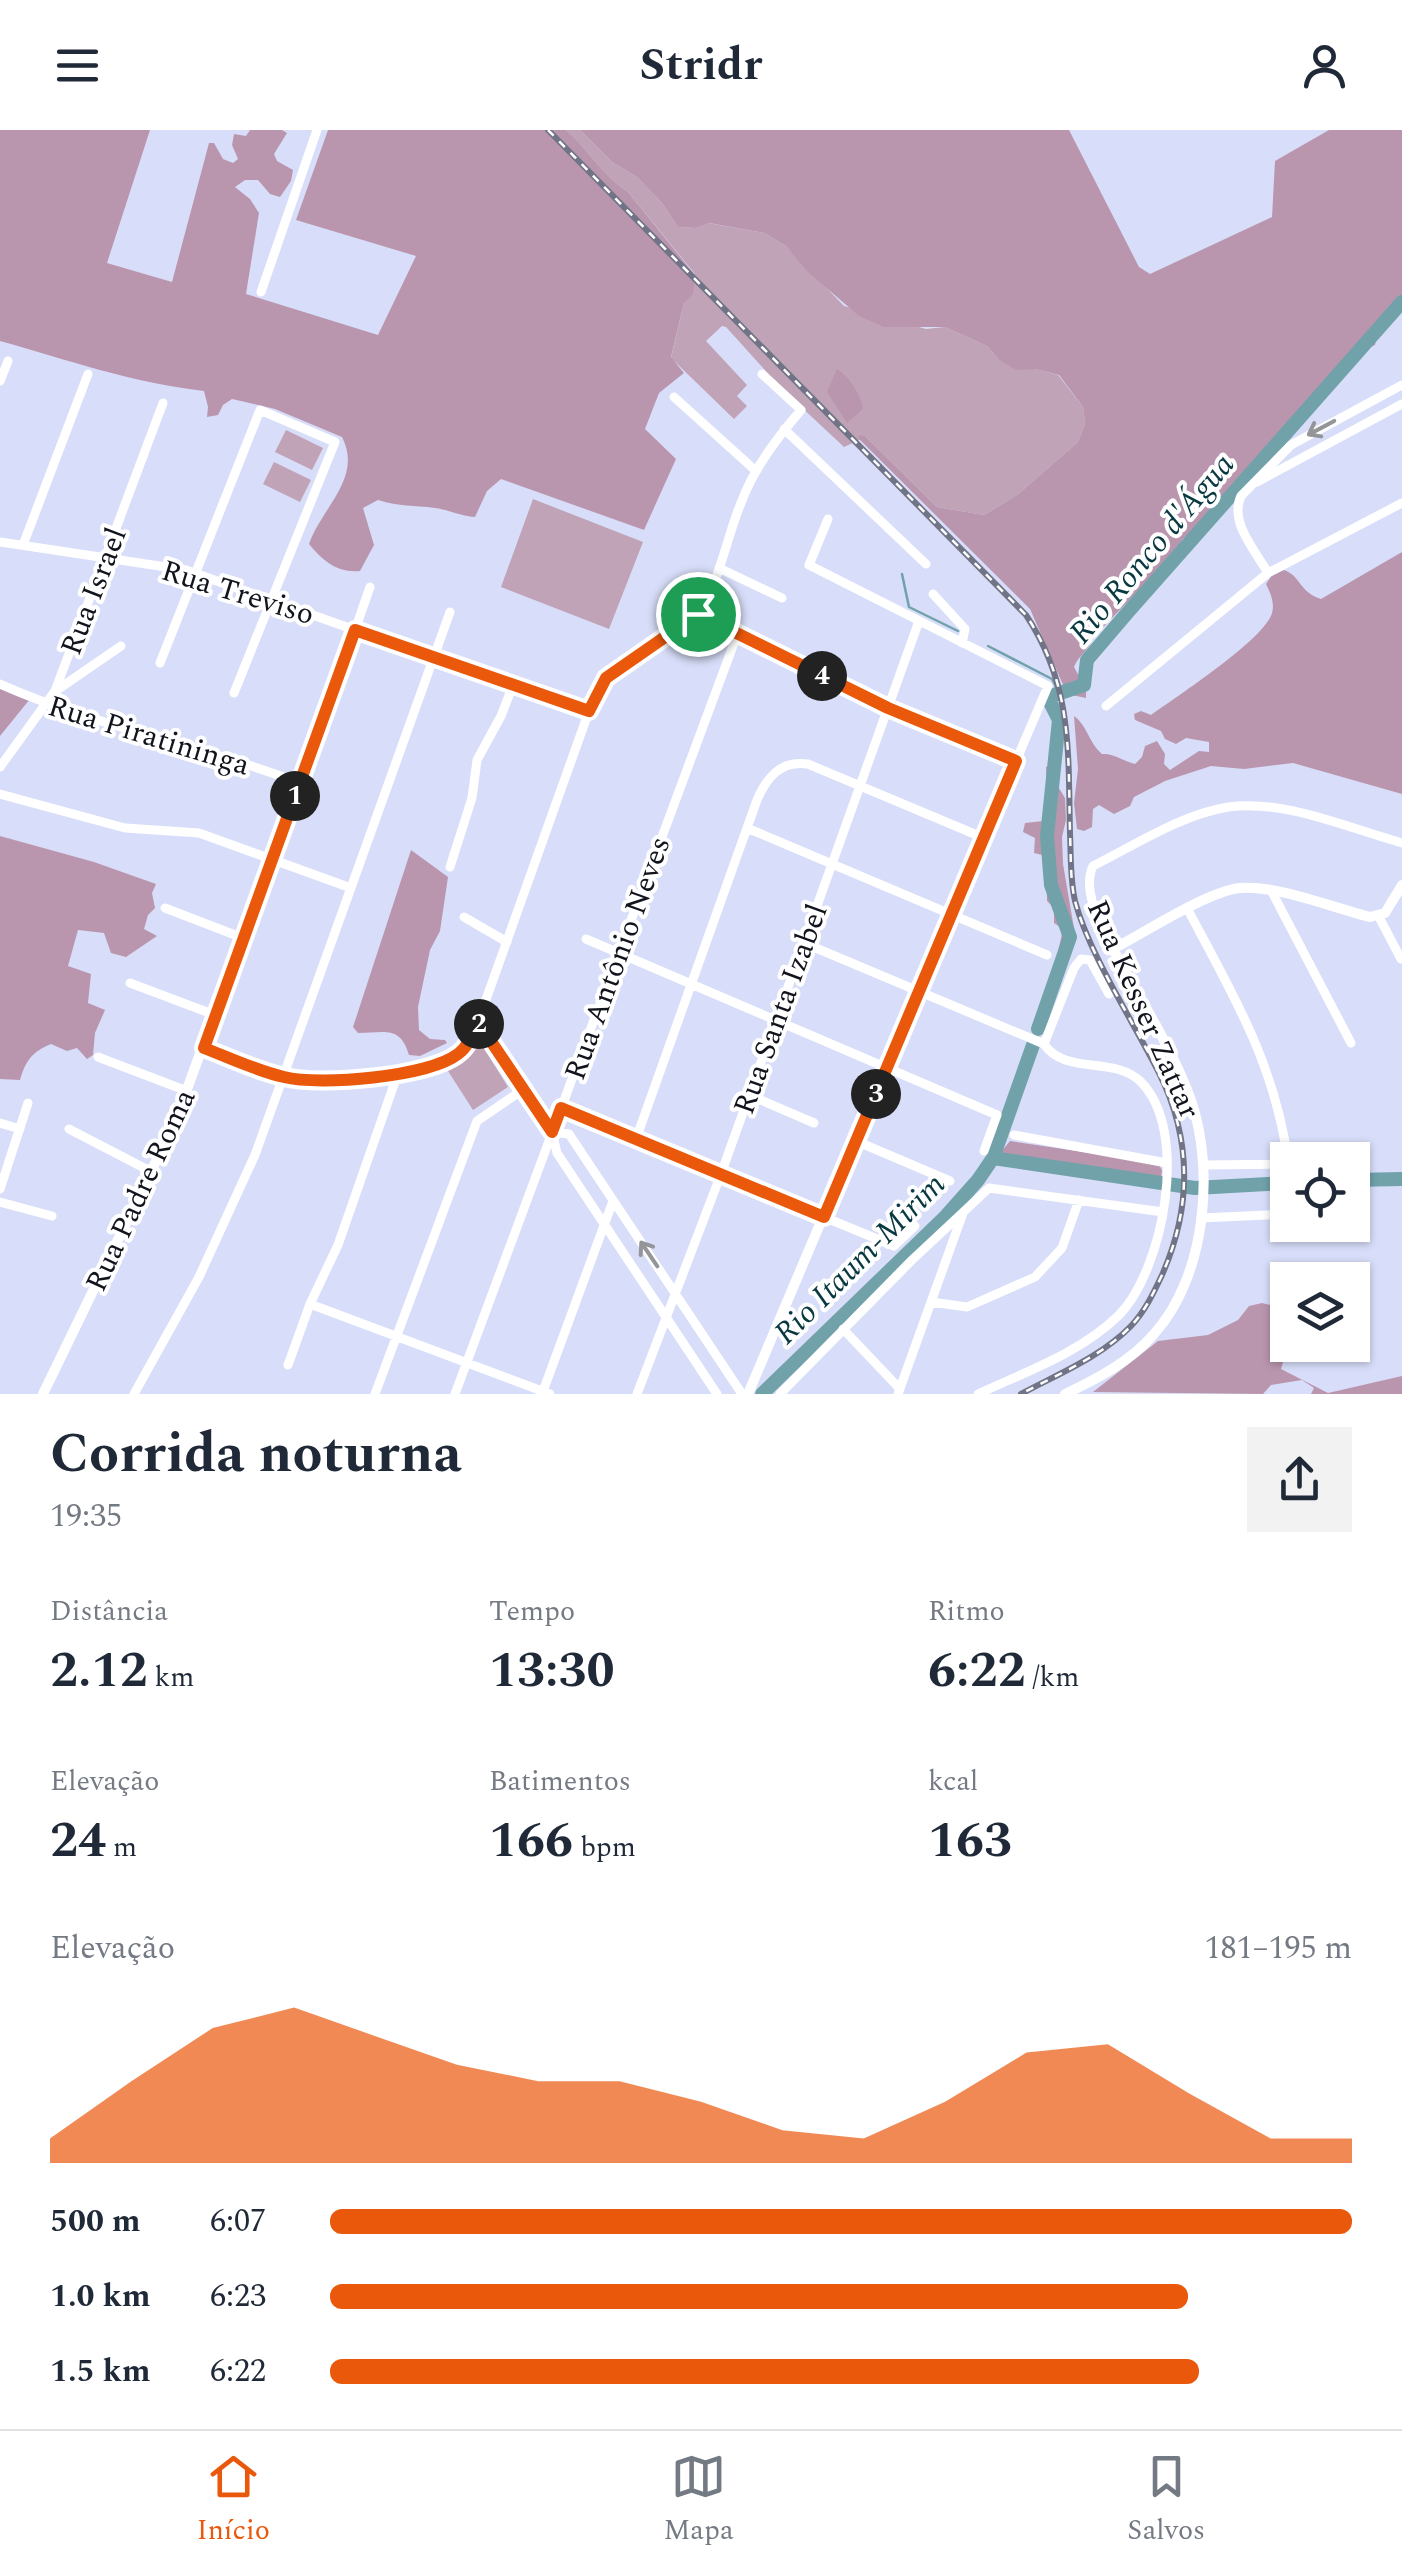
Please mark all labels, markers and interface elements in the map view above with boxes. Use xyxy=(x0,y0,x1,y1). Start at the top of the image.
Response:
text: Stridr xyxy=(640,31,762,100)
icon: menu xyxy=(50,38,105,93)
icon: person xyxy=(1297,38,1352,93)
one-way arrow xyxy=(1307,419,1337,439)
water label: Rio Ronco d'Água xyxy=(1057,443,1247,655)
street label: Rua Israel xyxy=(49,521,139,662)
street label: Rua Treviso xyxy=(156,548,320,638)
pin xyxy=(656,572,741,657)
icon: arrive xyxy=(671,587,726,642)
pin: 4 xyxy=(797,651,847,701)
text: 4 xyxy=(814,654,830,697)
street label: Rua Piratininga xyxy=(42,683,256,789)
pin: 1 xyxy=(270,771,320,821)
text: 1 xyxy=(287,774,303,817)
street label: Rua Antônio Neves xyxy=(552,830,683,1087)
street label: Rua Kesser Zattar xyxy=(1074,892,1212,1127)
street label: Rua Santa Izabel xyxy=(721,898,840,1121)
pin: 2 xyxy=(454,999,504,1049)
text: 2 xyxy=(471,1002,487,1045)
pin: 3 xyxy=(851,1069,901,1119)
text: 3 xyxy=(868,1072,884,1115)
street label: Rua Padre Roma xyxy=(74,1081,208,1299)
map controls xyxy=(1270,1142,1370,1362)
button: locate xyxy=(1270,1142,1370,1242)
water label: Rio Itaum-Mirim xyxy=(763,1162,958,1356)
one-way arrow xyxy=(639,1241,660,1269)
button: layers xyxy=(1270,1262,1370,1362)
text: Corrida noturna xyxy=(50,1413,462,1496)
button: share xyxy=(1247,1427,1352,1532)
text: 19:35 xyxy=(50,1492,122,1541)
text: Distância xyxy=(50,1590,168,1633)
text: Tempo xyxy=(489,1590,575,1633)
text: Ritmo xyxy=(928,1590,1005,1633)
text: 2.12 xyxy=(50,1633,148,1709)
text: 13:30 xyxy=(489,1633,615,1709)
text: 6:22 xyxy=(928,1633,1026,1709)
text: km xyxy=(148,1656,194,1699)
text: /km xyxy=(1026,1656,1079,1699)
text: Elevação xyxy=(50,1760,159,1803)
text: Batimentos xyxy=(489,1760,631,1803)
text: kcal xyxy=(928,1760,978,1803)
text: 24 xyxy=(50,1803,106,1879)
text: 166 xyxy=(489,1803,573,1879)
text: 163 xyxy=(928,1803,1012,1879)
text: m xyxy=(106,1826,137,1869)
text: bpm xyxy=(573,1826,636,1869)
text: Elevação xyxy=(50,1924,175,1973)
text: 181–195 m xyxy=(1204,1924,1352,1973)
text: 500 m xyxy=(50,2197,141,2246)
text: 6:07 xyxy=(210,2197,266,2246)
text: 1.0 km xyxy=(50,2272,151,2321)
text: 6:23 xyxy=(210,2272,266,2321)
text: 1.5 km xyxy=(50,2347,151,2396)
text: 6:22 xyxy=(210,2347,266,2396)
tab: Início xyxy=(197,2449,270,2552)
tab: Mapa xyxy=(663,2449,734,2552)
tab: Salvos xyxy=(1127,2449,1205,2552)

